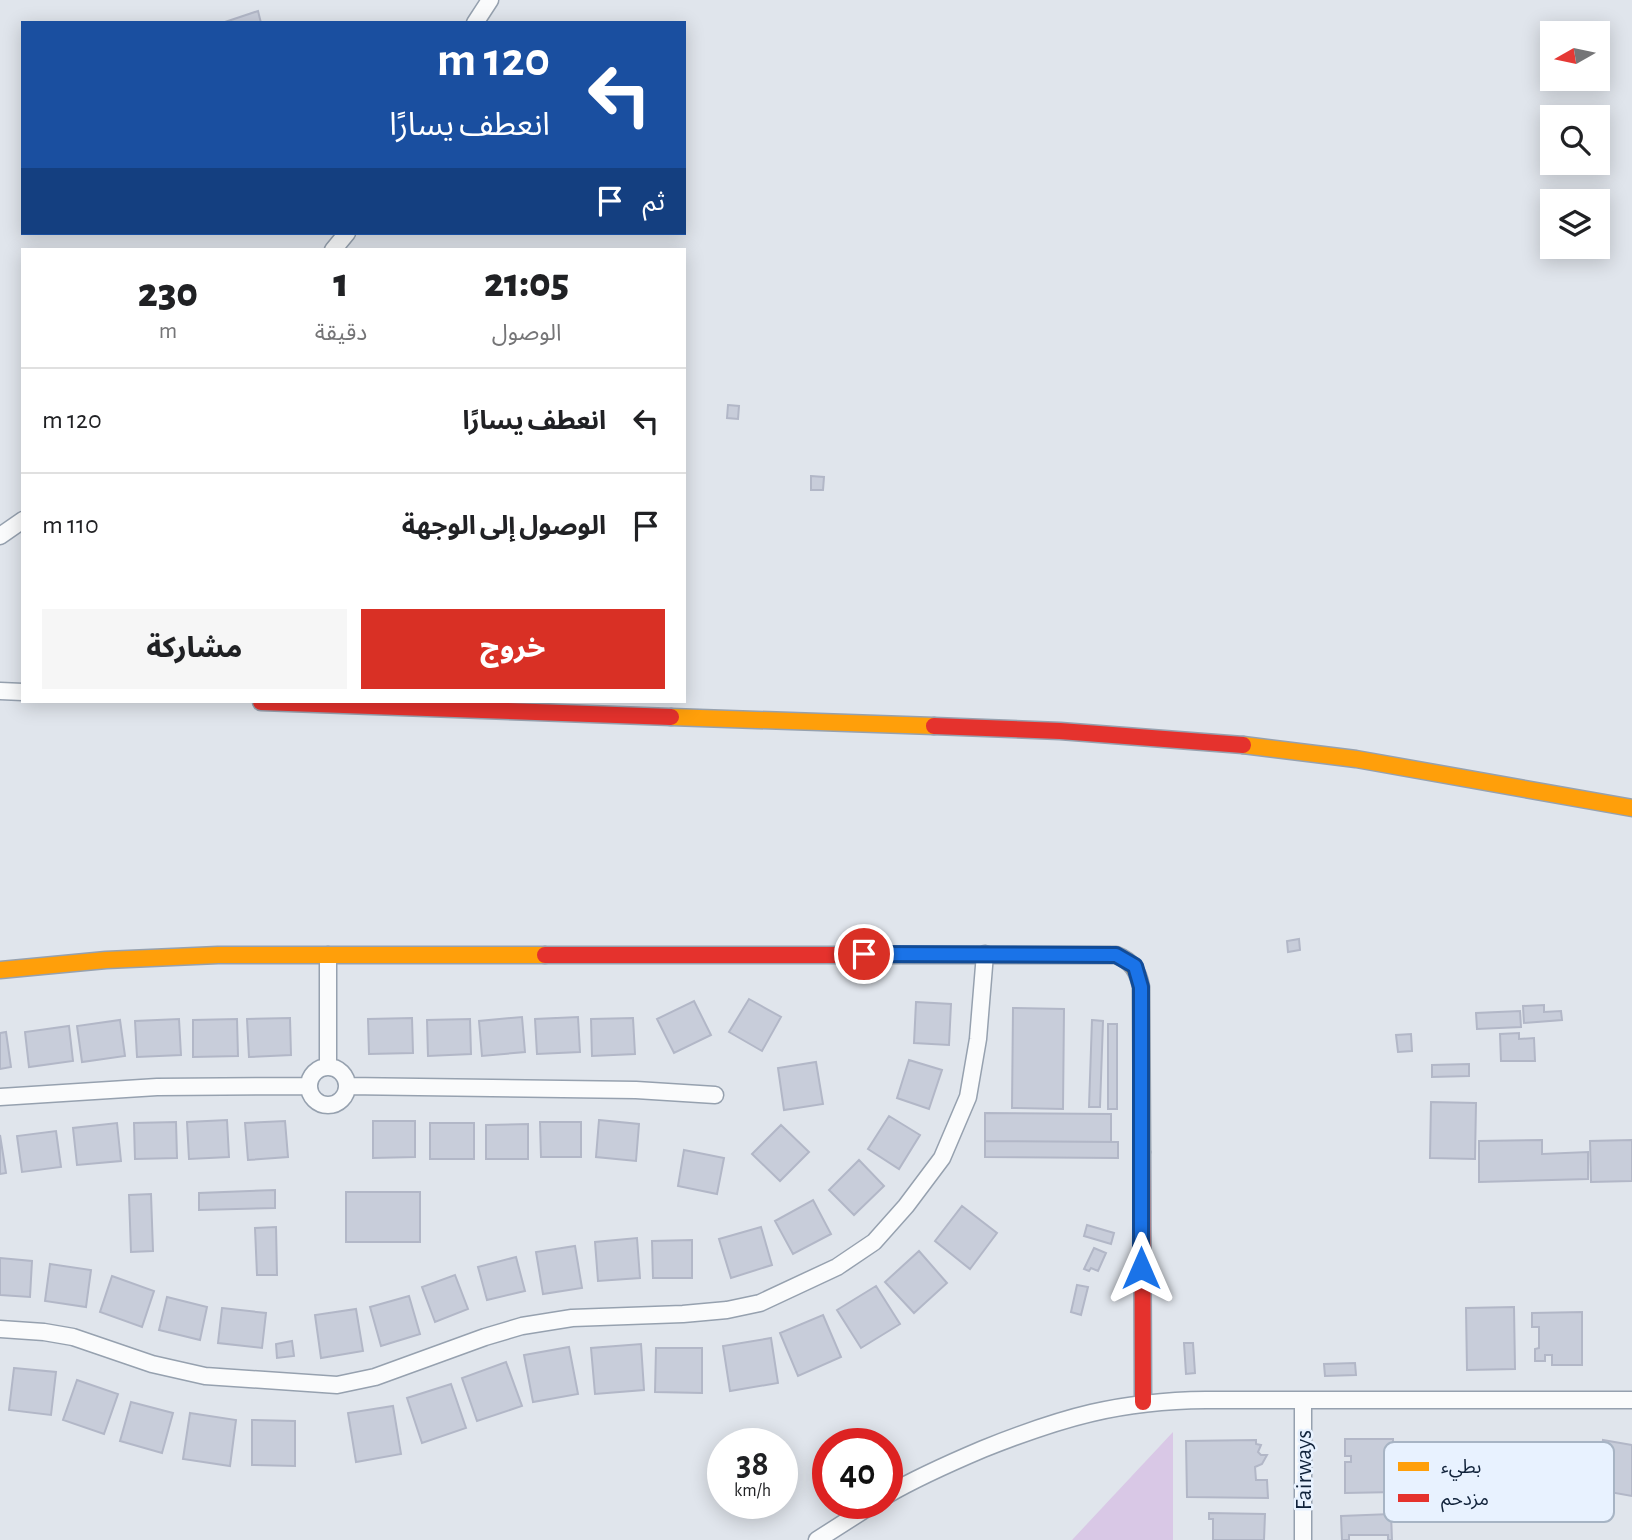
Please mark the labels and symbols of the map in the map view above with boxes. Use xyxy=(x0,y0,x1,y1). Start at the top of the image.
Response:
north arrow xyxy=(1540,21,1610,91)
pin xyxy=(834,924,894,984)
position arrow xyxy=(1104,1231,1178,1305)
speed limit sign: 40 xyxy=(812,1428,903,1519)
street label: Fairways xyxy=(1292,1430,1316,1510)
legend xyxy=(1384,1442,1614,1522)
text: بطيء xyxy=(1441,1458,1481,1481)
text: مزدحم xyxy=(1441,1490,1489,1513)

